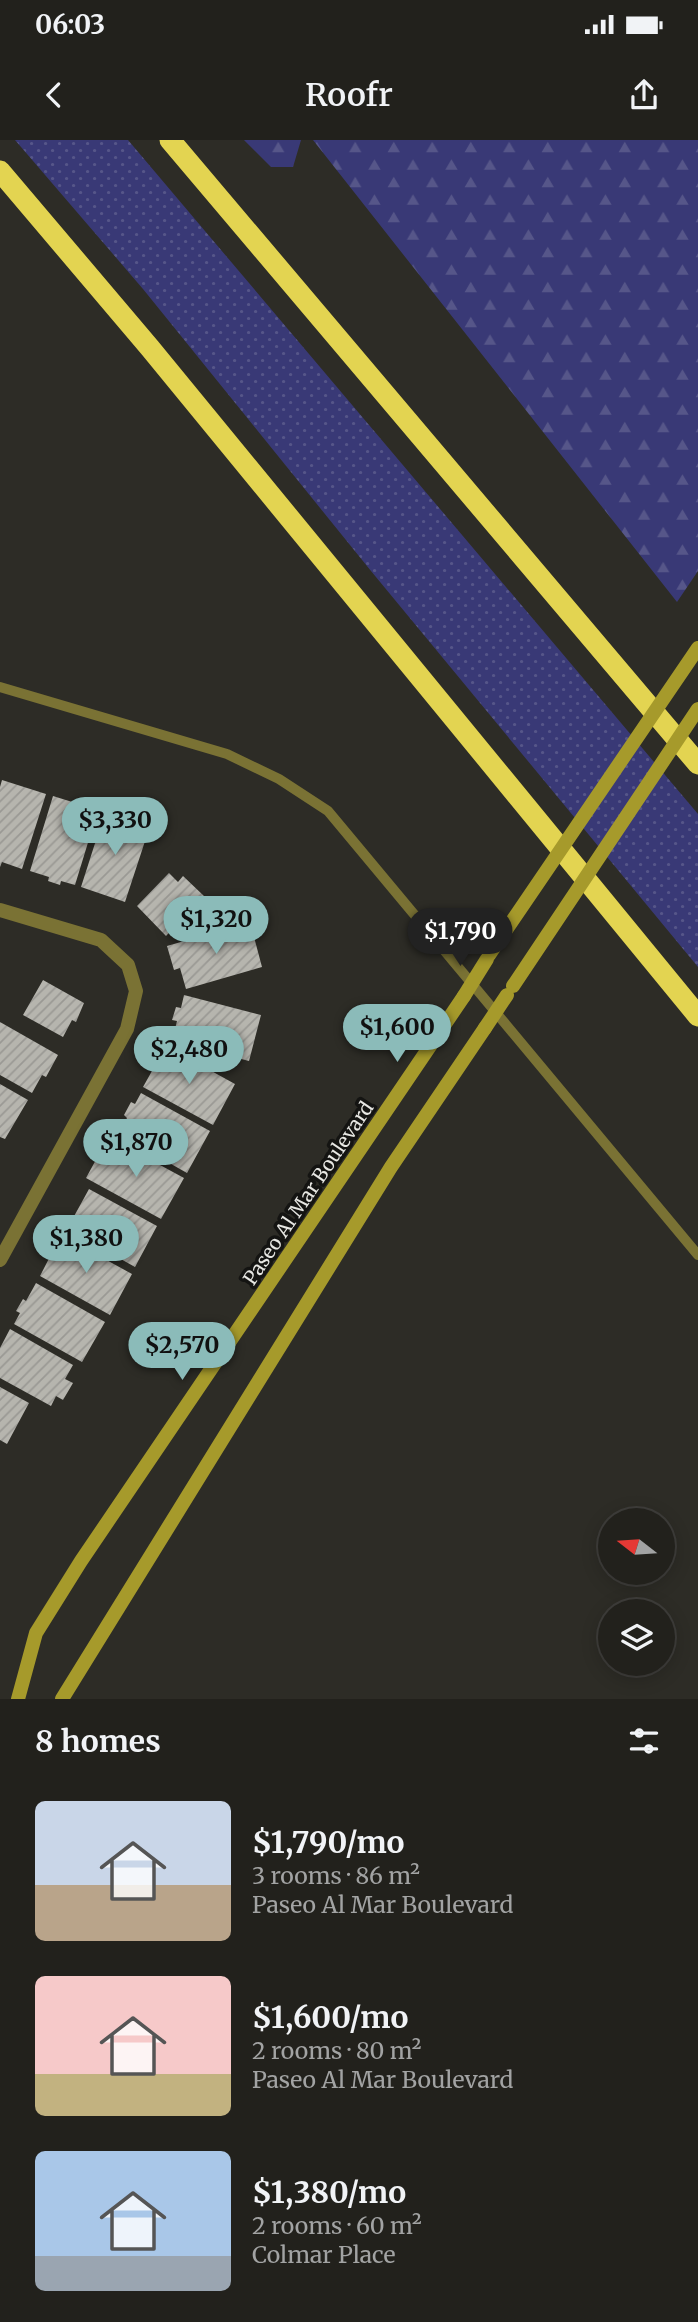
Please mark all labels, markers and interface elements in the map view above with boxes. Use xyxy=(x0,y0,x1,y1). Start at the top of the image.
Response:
text: 06:03 xyxy=(35,8,105,41)
text: Roofr xyxy=(305,75,393,115)
icon: back xyxy=(35,76,73,114)
icon: share xyxy=(625,76,663,114)
pin: $3,330 xyxy=(58,798,172,857)
text: $3,330 xyxy=(78,805,152,834)
pin: $1,320 xyxy=(159,896,273,956)
text: $1,320 xyxy=(180,904,253,933)
pin: $1,790 xyxy=(403,908,517,968)
text: $1,790 xyxy=(423,916,497,945)
pin: $1,600 xyxy=(340,1004,454,1064)
text: $1,600 xyxy=(359,1012,435,1041)
pin: $2,480 xyxy=(132,1026,246,1086)
text: $2,480 xyxy=(150,1034,228,1063)
street label: Paseo Al Mar Boulevard xyxy=(238,1097,378,1289)
pin: $1,870 xyxy=(79,1119,193,1179)
text: $1,870 xyxy=(99,1127,173,1156)
pin: $1,380 xyxy=(29,1216,143,1275)
text: $1,380 xyxy=(49,1223,123,1252)
pin: $2,570 xyxy=(125,1322,239,1382)
text: $2,570 xyxy=(144,1330,220,1359)
north arrow xyxy=(598,1508,676,1586)
map controls xyxy=(598,1508,675,1676)
button: layers xyxy=(598,1599,675,1676)
text: 8 homes xyxy=(35,1722,161,1760)
icon: filters xyxy=(625,1722,663,1760)
text: $1,790/mo xyxy=(252,1823,404,1861)
icon: home xyxy=(91,1829,175,1913)
text: 3 rooms · 86 m² xyxy=(252,1861,420,1890)
text: Paseo Al Mar Boulevard xyxy=(252,1890,513,1919)
text: $1,600/mo xyxy=(252,1998,408,2036)
icon: home xyxy=(91,2004,175,2088)
text: 2 rooms · 80 m² xyxy=(252,2036,421,2065)
text: Paseo Al Mar Boulevard xyxy=(252,2065,513,2094)
text: $1,380/mo xyxy=(252,2173,406,2211)
icon: home xyxy=(91,2179,175,2263)
text: 2 rooms · 60 m² xyxy=(252,2211,422,2240)
text: Colmar Place xyxy=(252,2240,396,2269)

